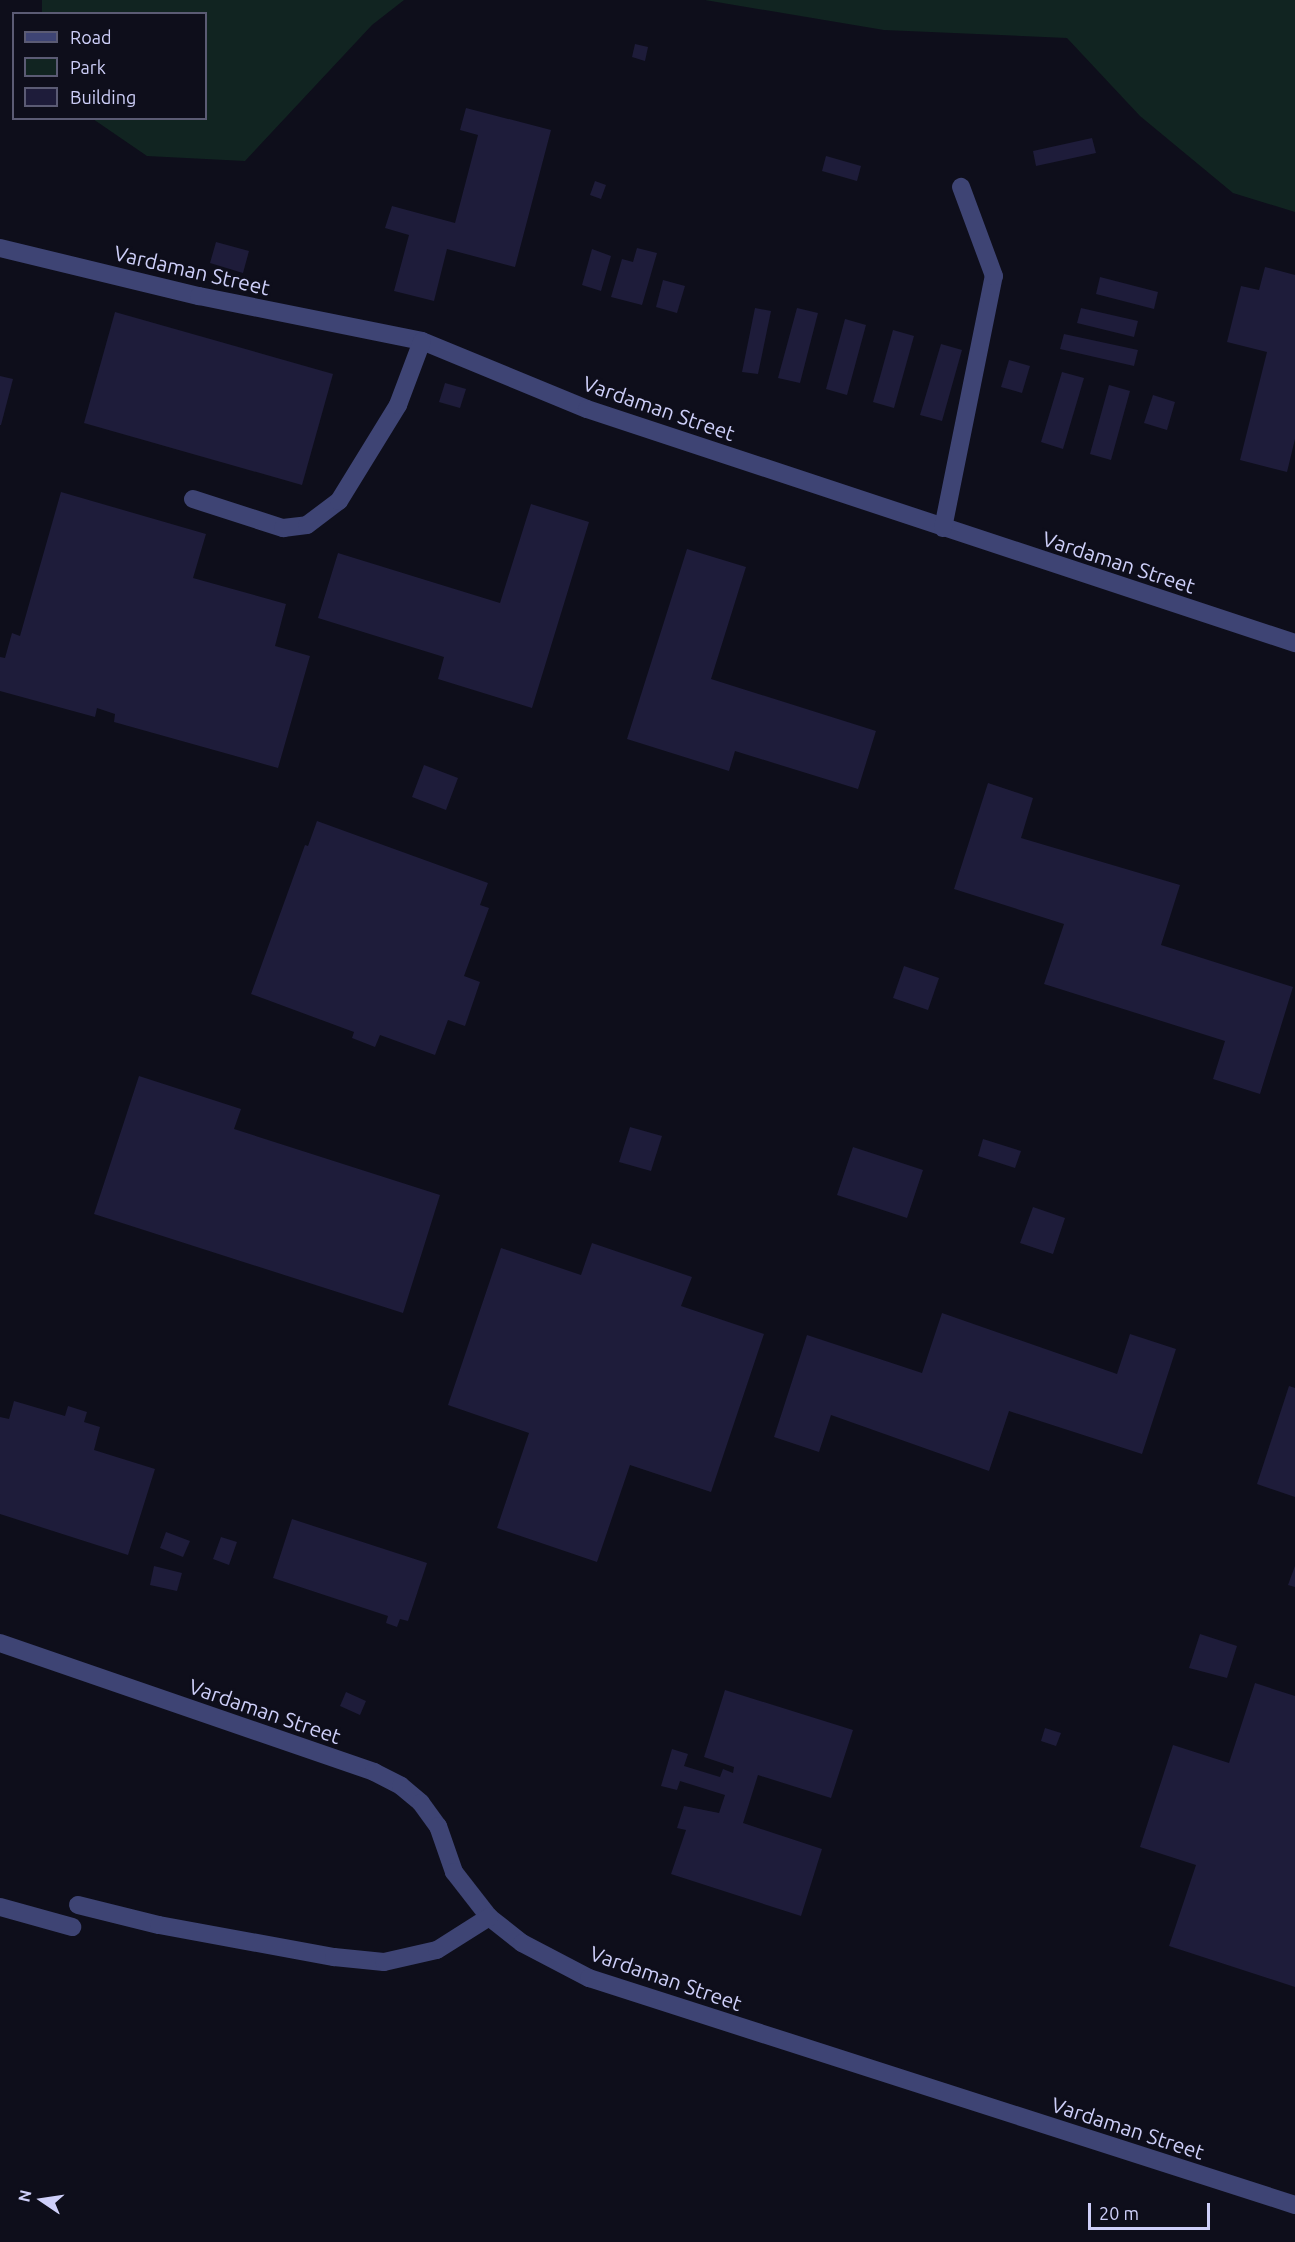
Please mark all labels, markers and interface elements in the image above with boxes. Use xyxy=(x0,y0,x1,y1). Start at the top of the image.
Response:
legend xyxy=(12,12,207,120)
text: Road xyxy=(70,27,112,47)
text: Park xyxy=(70,57,106,77)
text: Building xyxy=(70,87,136,107)
street label: Vardaman Street xyxy=(112,240,272,300)
street label: Vardaman Street xyxy=(580,370,738,446)
street label: Vardaman Street xyxy=(1039,525,1199,599)
street label: Vardaman Street xyxy=(186,1673,344,1749)
street label: Vardaman Street xyxy=(587,1940,745,2016)
street label: Vardaman Street xyxy=(1048,2091,1208,2165)
north arrow xyxy=(12,2170,72,2230)
text: N xyxy=(14,2188,35,2204)
scale bar xyxy=(1091,2191,1212,2229)
text: 20 m xyxy=(1099,2203,1139,2223)

